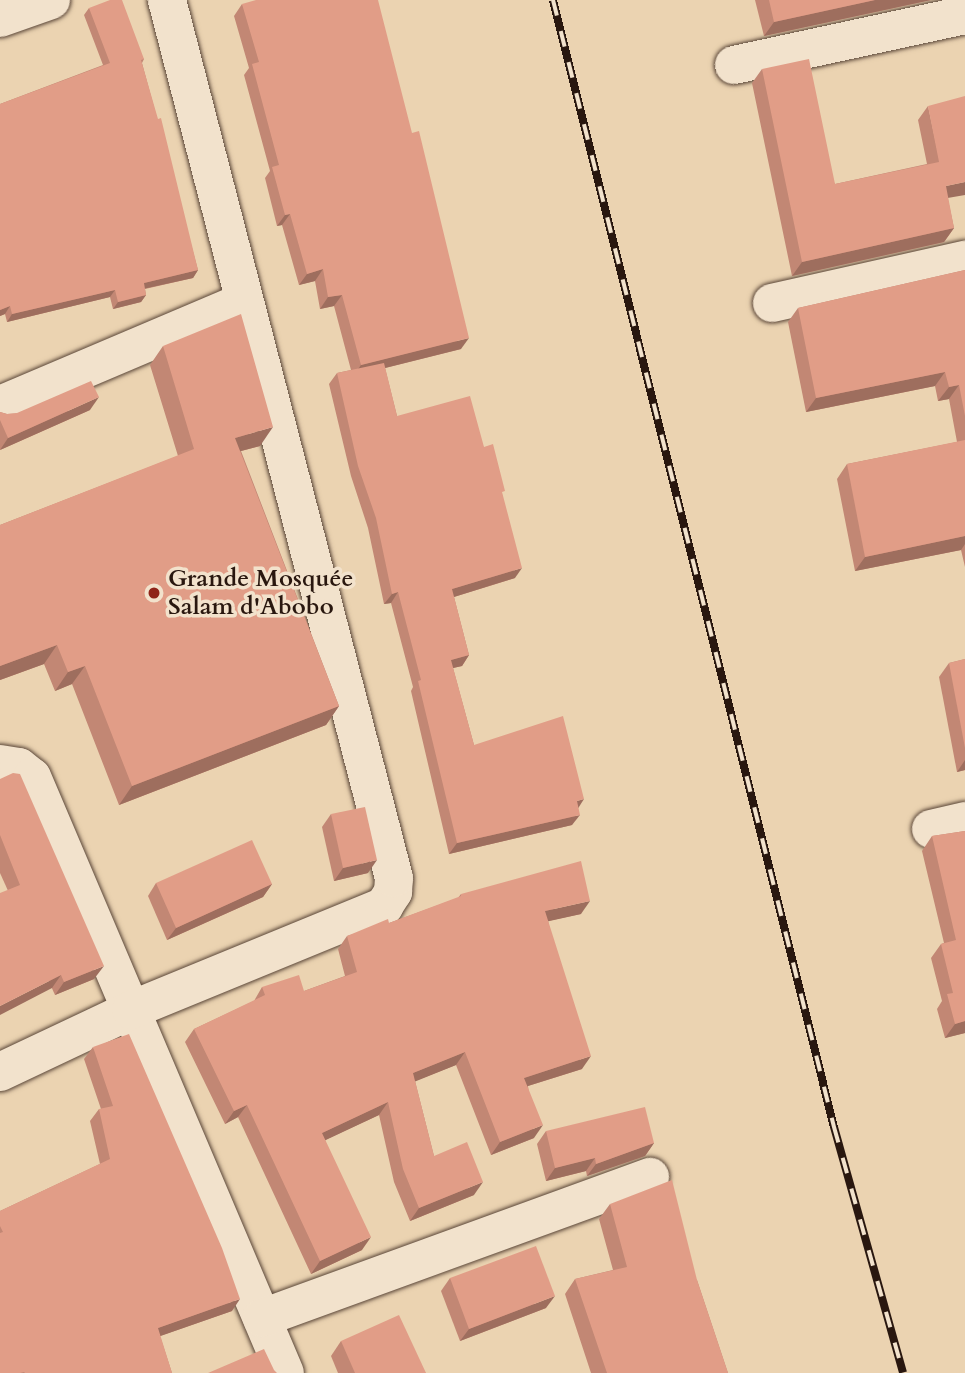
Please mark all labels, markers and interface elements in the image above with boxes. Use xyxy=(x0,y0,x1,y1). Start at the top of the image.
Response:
place label: Grande Mosquée Salam d'Abobo xyxy=(168,565,353,621)
marker: Grande Mosquée Salam d'Abobo xyxy=(146,585,162,601)

